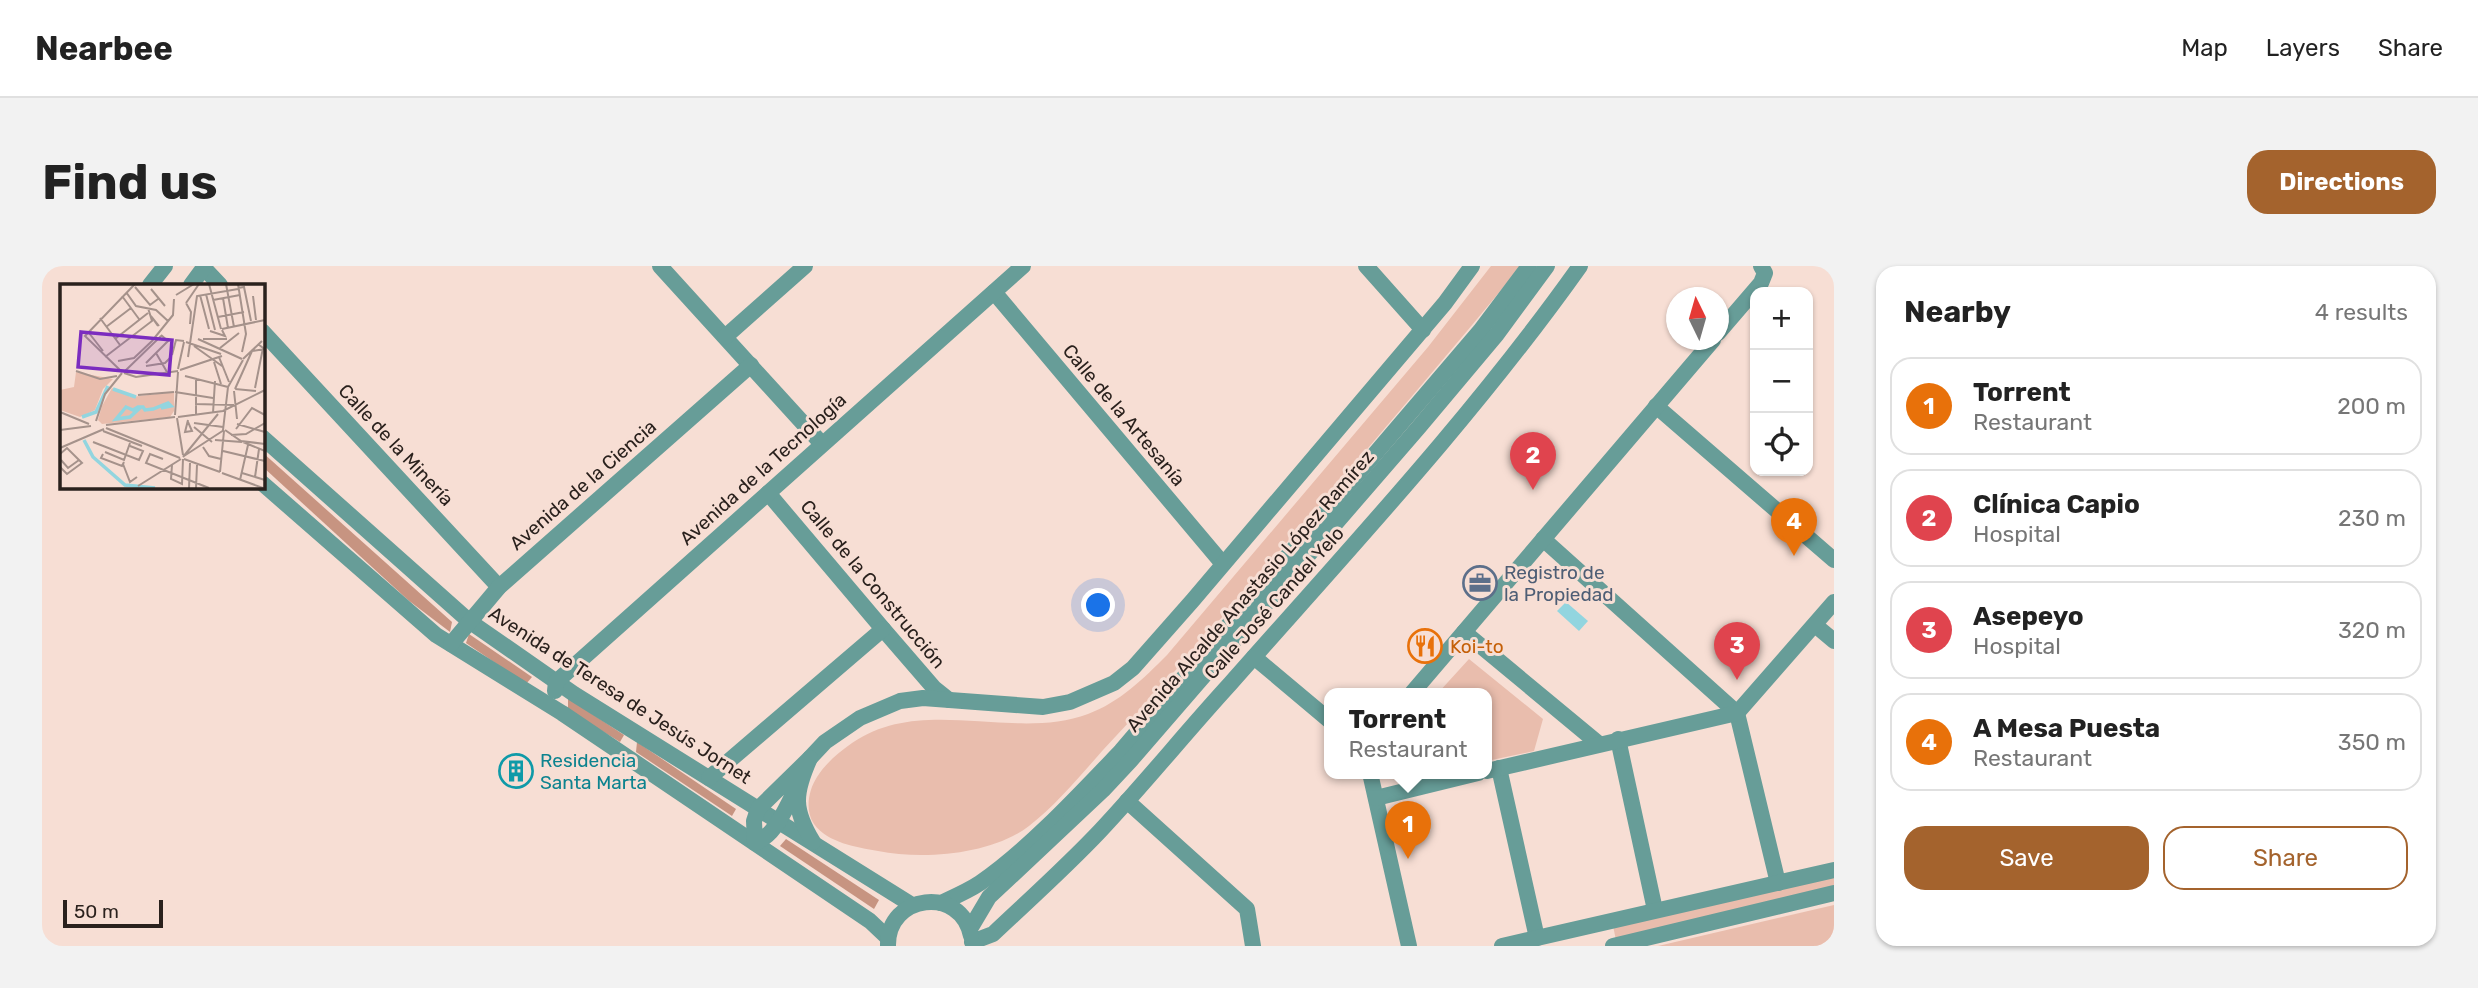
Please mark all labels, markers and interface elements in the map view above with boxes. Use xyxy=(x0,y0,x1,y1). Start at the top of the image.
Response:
text: Nearbee xyxy=(35,29,173,68)
text: Map xyxy=(2181,34,2228,62)
text: Layers xyxy=(2266,34,2340,62)
text: Share xyxy=(2378,34,2443,62)
button: Directions xyxy=(2247,150,2436,214)
text: Find us xyxy=(42,153,218,211)
inset map xyxy=(60,284,264,488)
north arrow xyxy=(1666,287,1729,350)
map controls xyxy=(1750,287,1813,476)
button: + xyxy=(1750,287,1813,350)
text: Nearby xyxy=(1904,294,2011,330)
text: 4 results xyxy=(2315,298,2408,326)
street label: Calle de la Artesanía xyxy=(1058,339,1190,491)
button: − xyxy=(1750,350,1813,413)
text: Torrent xyxy=(1973,377,2071,408)
street label: Calle de la Minería xyxy=(334,379,458,511)
street label: Avenida de la Tecnología xyxy=(675,388,851,550)
text: 1 xyxy=(1923,392,1935,420)
text: 200 m xyxy=(2337,392,2406,420)
text: Restaurant xyxy=(1973,408,2092,436)
button: locate xyxy=(1750,413,1813,476)
street label: Avenida de la Ciencia xyxy=(505,415,661,555)
pin: 2 xyxy=(1510,432,1556,490)
street label: Avenida Alcalde Anastasio López Ramírez xyxy=(1121,445,1379,737)
text: Clínica Capio xyxy=(1973,489,2140,520)
street label: Calle de la Construcción xyxy=(796,495,950,673)
pin: 4 xyxy=(1771,498,1817,556)
text: 2 xyxy=(1922,504,1936,532)
text: 230 m xyxy=(2338,504,2406,532)
text: Hospital xyxy=(1973,520,2061,548)
street label: Calle José Candel Yelo xyxy=(1199,522,1349,684)
place label: Registro de la Propiedad xyxy=(1504,561,1614,606)
office icon: Registro de la Propiedad xyxy=(1461,564,1499,602)
your location xyxy=(1081,588,1115,622)
street label: Avenida de Teresa de Jesús Jornet xyxy=(484,601,756,789)
text: Asepeyo xyxy=(1973,601,2084,632)
text: 3 xyxy=(1921,616,1937,644)
text: 320 m xyxy=(2338,616,2406,644)
pin: 3 xyxy=(1714,622,1760,680)
restaurant icon: Koi-to xyxy=(1406,627,1444,665)
text: Hospital xyxy=(1973,632,2061,660)
place label: Koi-to xyxy=(1450,635,1504,658)
popup xyxy=(1324,688,1492,779)
text: Torrent xyxy=(1348,704,1446,735)
text: A Mesa Puesta xyxy=(1973,713,2160,744)
text: 4 xyxy=(1921,728,1937,756)
text: 350 m xyxy=(2338,728,2406,756)
text: Restaurant xyxy=(1348,735,1468,763)
text: Restaurant xyxy=(1973,744,2092,772)
place label: Residencia Santa Marta xyxy=(540,749,647,794)
building icon: Residencia Santa Marta xyxy=(497,752,535,790)
pin: 1 xyxy=(1385,801,1431,859)
button: Save xyxy=(1904,826,2149,890)
button: Share xyxy=(2163,826,2408,890)
scale bar xyxy=(63,897,163,929)
text: 50 m xyxy=(74,900,119,923)

